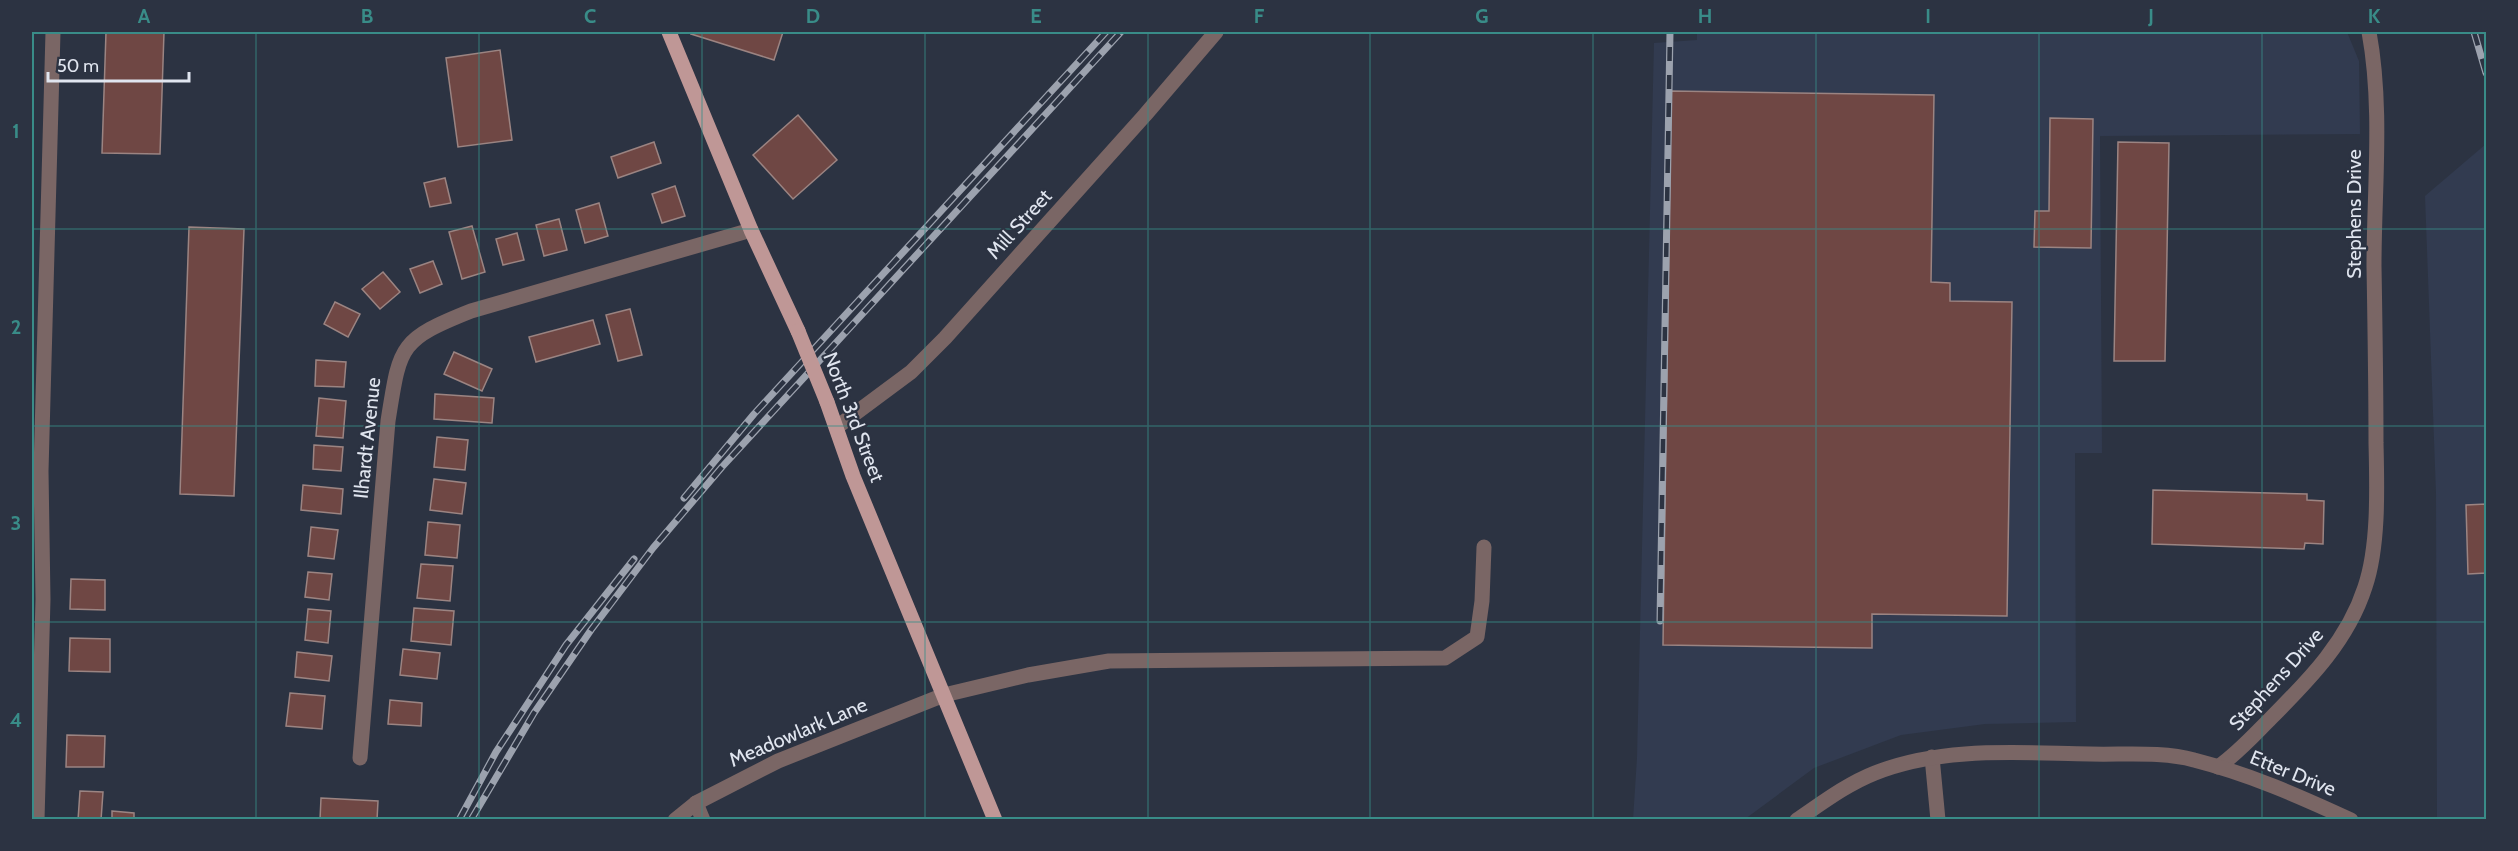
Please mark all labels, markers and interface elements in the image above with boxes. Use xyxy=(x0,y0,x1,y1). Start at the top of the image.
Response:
text: A xyxy=(138,4,151,28)
text: B xyxy=(361,4,373,28)
text: C xyxy=(584,4,596,28)
text: D xyxy=(806,4,820,28)
text: E xyxy=(1030,4,1042,28)
text: F xyxy=(1254,4,1265,28)
text: G xyxy=(1475,4,1489,28)
text: H xyxy=(1698,4,1712,28)
text: I xyxy=(1925,4,1931,28)
text: J xyxy=(2147,4,2154,28)
text: K xyxy=(2368,4,2381,28)
scale bar xyxy=(48,45,189,83)
text: 50 m xyxy=(57,55,99,77)
text: 1 xyxy=(12,119,20,143)
street label: Stephens Drive xyxy=(2342,149,2366,279)
street label: Mill Street xyxy=(981,184,1057,264)
text: 2 xyxy=(11,315,21,339)
street label: North 3rd Street xyxy=(818,349,890,486)
street label: Ilhardt Avenue xyxy=(349,376,385,500)
text: 3 xyxy=(11,511,21,535)
street label: Stephens Drive xyxy=(2224,623,2328,735)
street label: Meadowlark Lane xyxy=(725,692,871,772)
text: 4 xyxy=(10,708,22,732)
street label: Etter Drive xyxy=(2247,745,2339,801)

